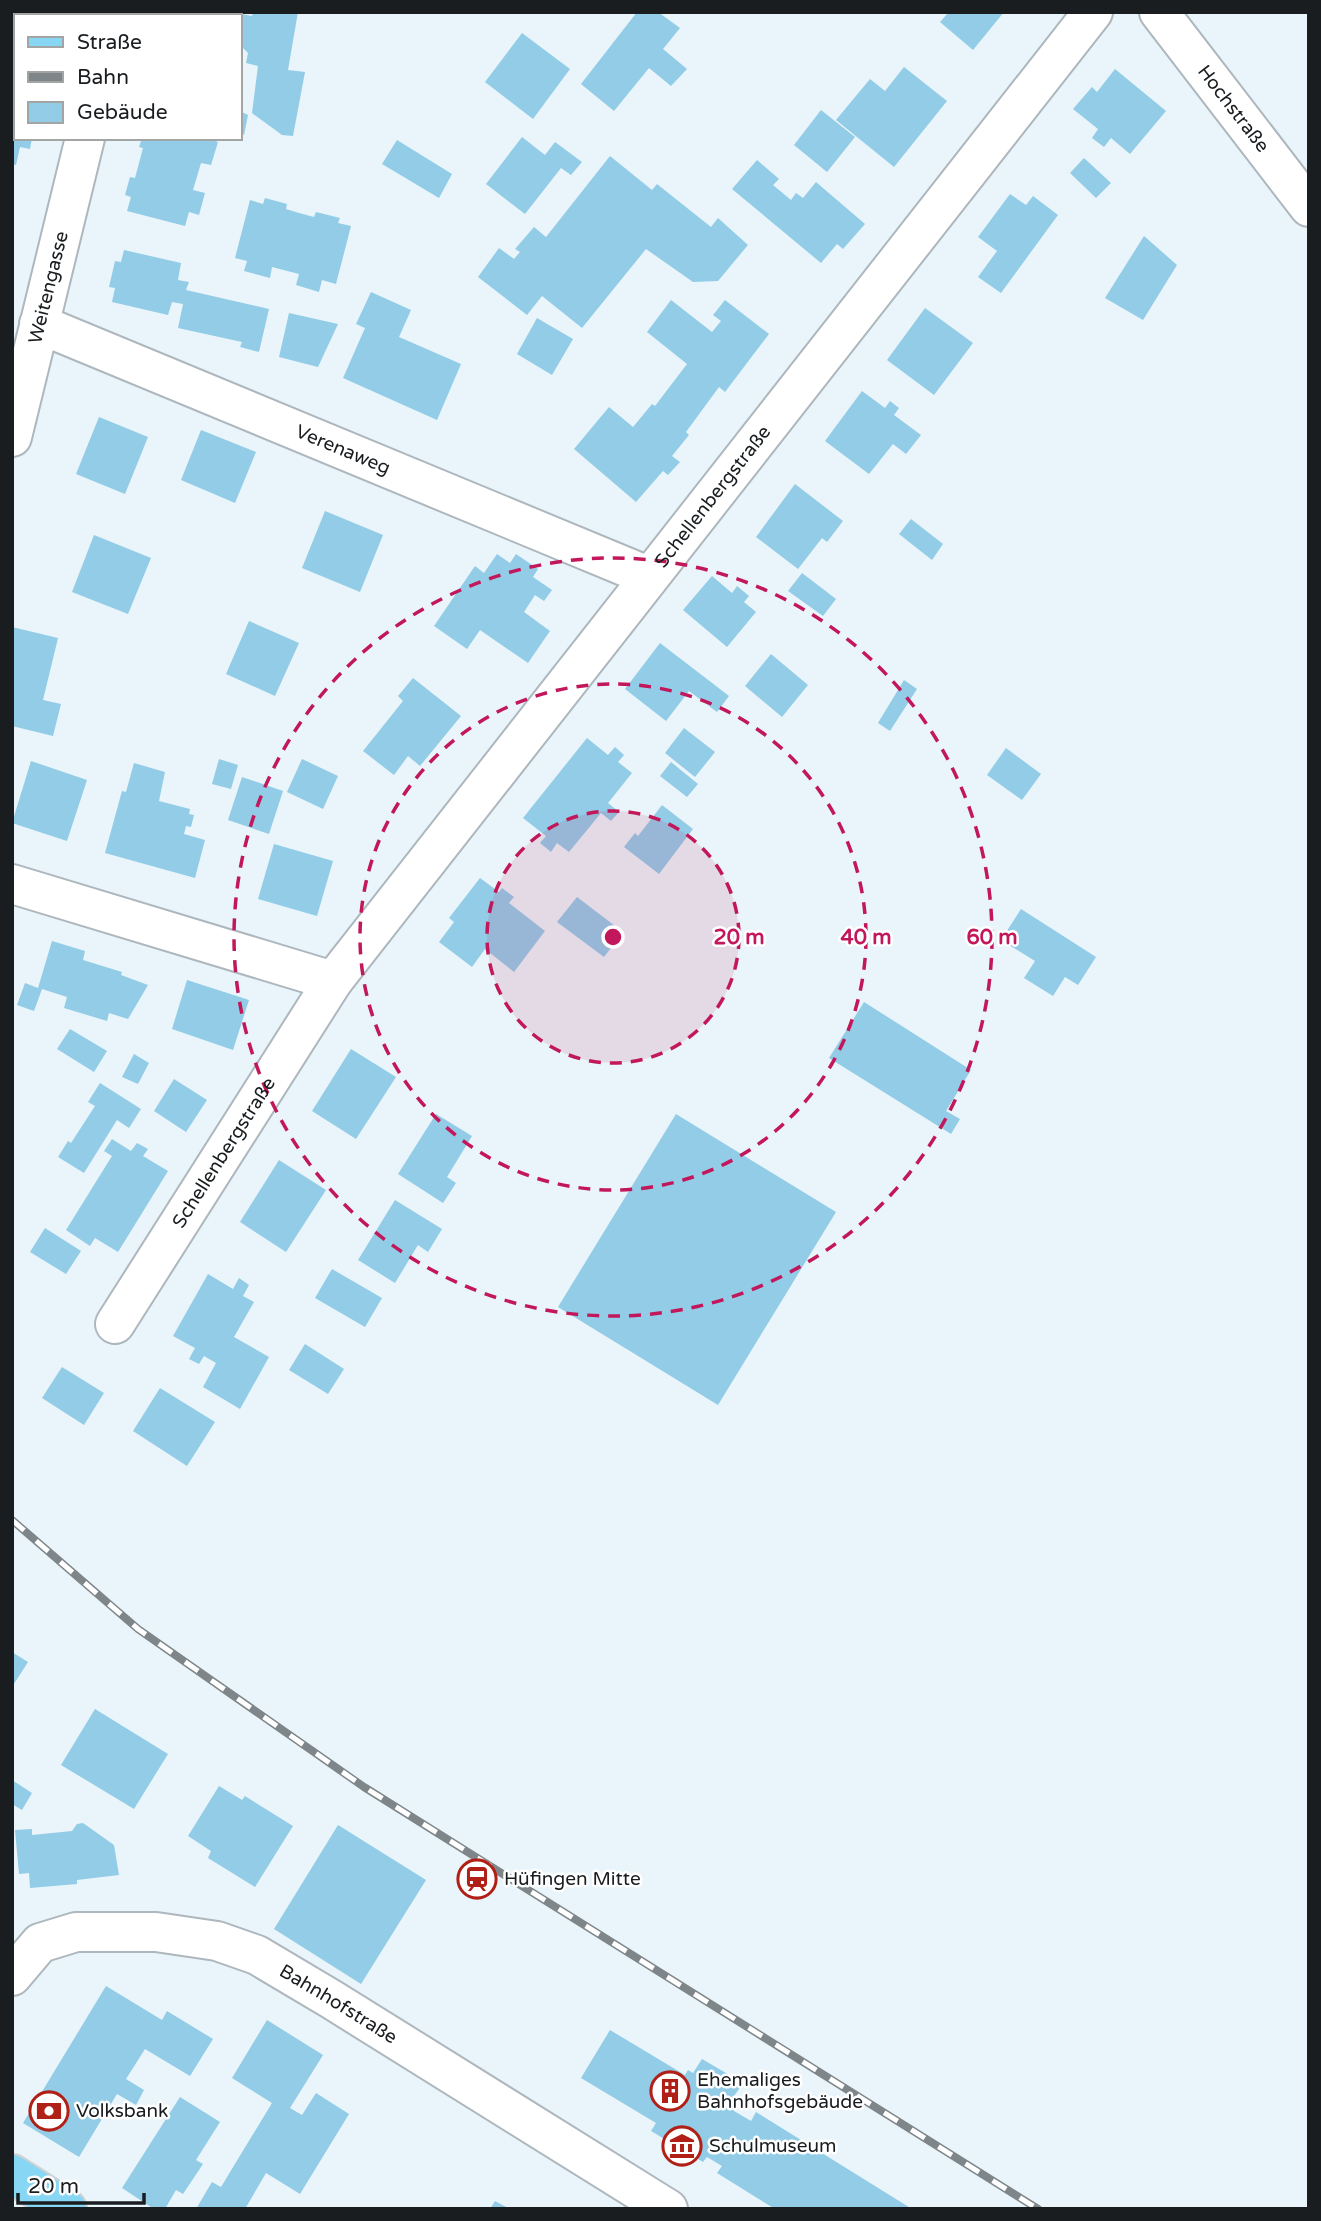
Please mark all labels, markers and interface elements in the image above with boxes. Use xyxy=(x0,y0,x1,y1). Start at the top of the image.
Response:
legend xyxy=(14,14,242,140)
text: Straße xyxy=(77,30,142,55)
street label: Hochstraße xyxy=(1193,61,1274,157)
text: Bahn xyxy=(77,65,129,90)
text: Gebäude xyxy=(77,100,168,125)
street label: Weitengasse xyxy=(24,229,73,346)
street label: Verenaweg xyxy=(292,420,394,479)
street label: Schellenbergstraße xyxy=(650,421,775,572)
centre of rings xyxy=(601,925,625,949)
text: 20 m xyxy=(713,925,765,950)
text: 40 m xyxy=(840,925,892,950)
text: 60 m xyxy=(966,925,1018,950)
street label: Schellenbergstraße xyxy=(168,1073,280,1232)
station icon: Hüfingen Mitte xyxy=(456,1858,498,1900)
place label: Hüfingen Mitte xyxy=(504,1868,641,1890)
street label: Bahnhofstraße xyxy=(276,1960,401,2048)
place label: Ehemaliges Bahnhofsgebäude xyxy=(697,2069,863,2113)
building icon: Ehemaliges Bahnhofsgebäude xyxy=(649,2070,691,2112)
bank icon: Volksbank xyxy=(28,2090,70,2132)
place label: Volksbank xyxy=(76,2100,168,2122)
museum icon: Schulmuseum xyxy=(661,2125,703,2167)
place label: Schulmuseum xyxy=(709,2135,836,2157)
scale bar xyxy=(18,2162,144,2206)
text: 20 m xyxy=(28,2174,79,2199)

